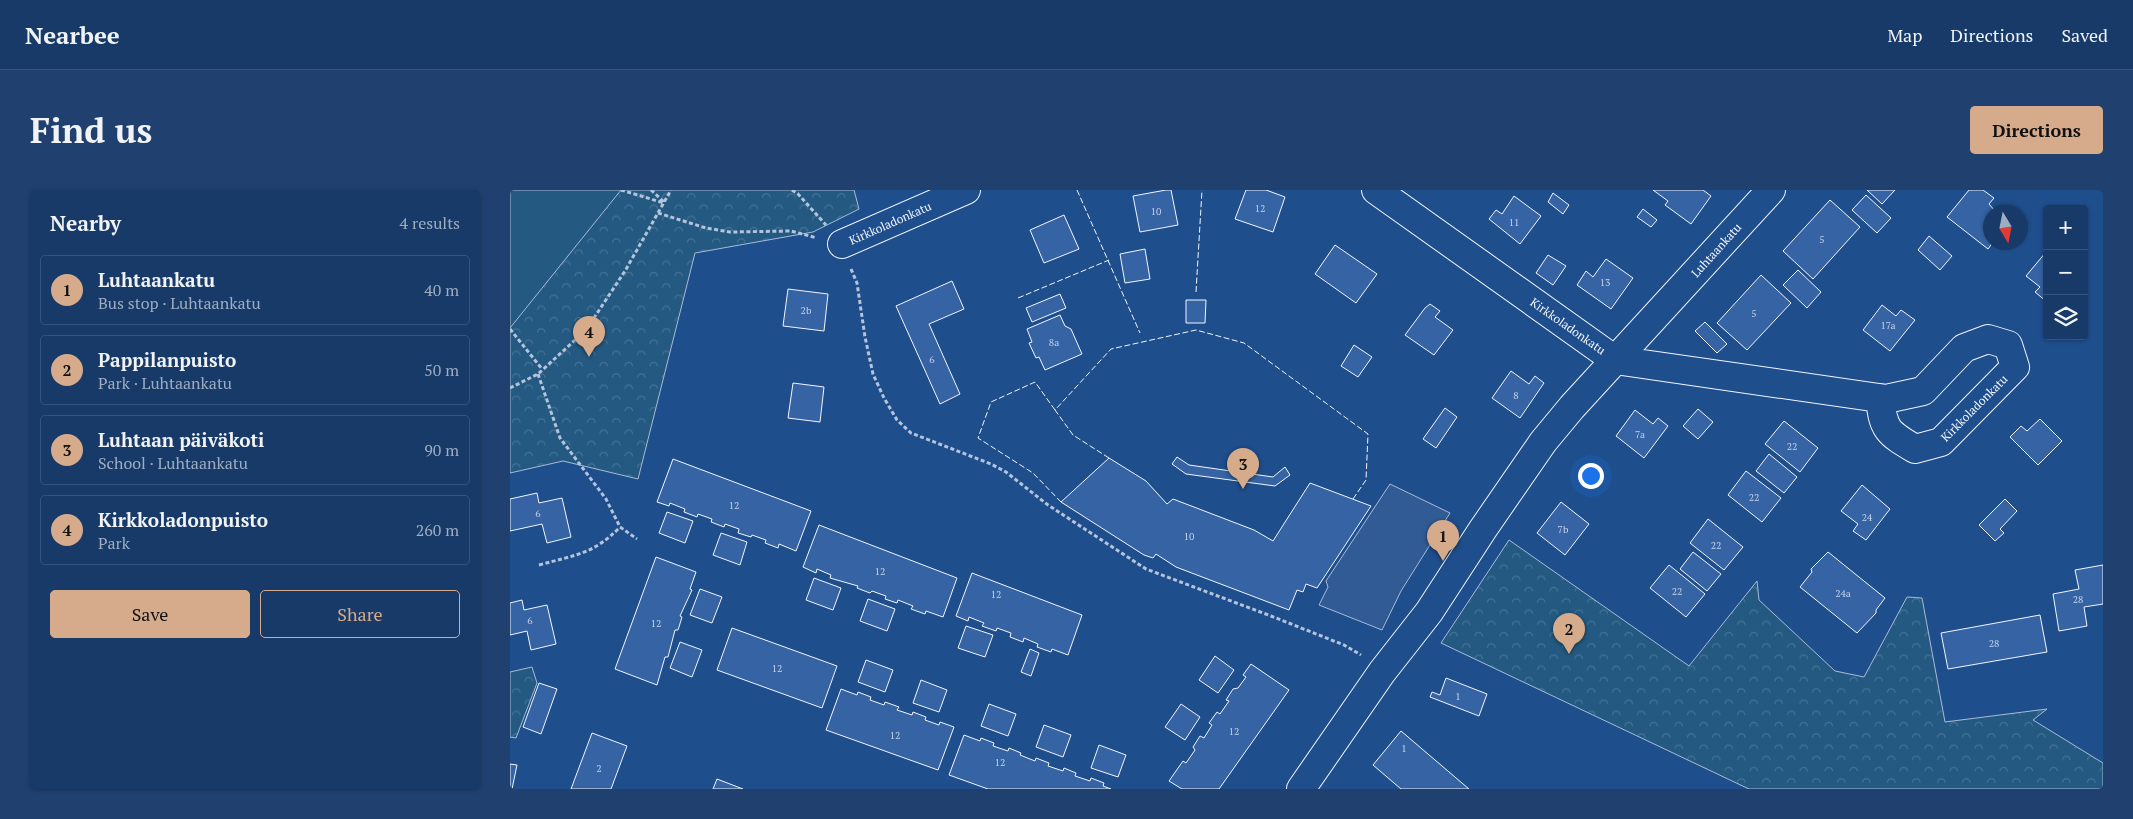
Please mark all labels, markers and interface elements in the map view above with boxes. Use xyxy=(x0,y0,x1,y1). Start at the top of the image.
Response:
text: Nearbee xyxy=(25,19,120,51)
text: Map xyxy=(1887,23,1922,47)
text: Directions xyxy=(1950,23,2033,47)
text: Saved xyxy=(2061,23,2108,47)
button: Directions xyxy=(1970,106,2103,154)
text: Find us xyxy=(30,107,152,153)
street label: Kirkkoladonkatu xyxy=(847,198,934,248)
house number: 12 xyxy=(1255,202,1265,215)
house number: 10 xyxy=(1151,205,1161,218)
north arrow xyxy=(1983,205,2028,250)
map controls xyxy=(2043,205,2088,340)
button: + xyxy=(2043,205,2088,250)
text: Nearby xyxy=(50,209,121,237)
text: 4 results xyxy=(400,212,460,234)
house number: 11 xyxy=(1509,216,1519,229)
street label: Luhtaankatu xyxy=(1688,220,1744,280)
house number: 5 xyxy=(1819,233,1825,246)
button: − xyxy=(2043,250,2088,295)
text: Luhtaankatu xyxy=(98,267,215,292)
house number: 13 xyxy=(1600,276,1610,289)
text: 1 xyxy=(62,279,72,301)
text: 40 m xyxy=(424,279,459,301)
text: Bus stop · Luhtaankatu xyxy=(98,292,261,314)
street label: Kirkkoladonkatu xyxy=(1527,294,1609,358)
button: layers xyxy=(2043,295,2088,340)
house number: 2b xyxy=(801,304,812,317)
house number: 5 xyxy=(1751,307,1757,320)
pin: 4 xyxy=(573,316,605,357)
house number: 17a xyxy=(1880,319,1896,332)
house number: 8a xyxy=(1049,336,1059,349)
text: Pappilanpuisto xyxy=(98,347,236,372)
house number: 6 xyxy=(929,353,935,366)
text: 2 xyxy=(62,359,72,381)
text: 50 m xyxy=(424,359,459,381)
street label: Kirkkoladonkatu xyxy=(1937,371,2011,445)
text: Park · Luhtaankatu xyxy=(98,372,232,394)
house number: 8 xyxy=(1513,389,1519,402)
text: Luhtaan päiväkoti xyxy=(98,427,264,452)
house number: 7a xyxy=(1635,428,1645,441)
text: 3 xyxy=(62,439,72,461)
text: 90 m xyxy=(424,439,459,461)
house number: 22 xyxy=(1787,440,1797,453)
pin: 3 xyxy=(1227,448,1259,489)
text: School · Luhtaankatu xyxy=(98,452,248,474)
your location xyxy=(1578,463,1604,489)
house number: 22 xyxy=(1749,491,1759,504)
house number: 12 xyxy=(729,499,739,512)
text: Kirkkoladonpuisto xyxy=(98,507,268,532)
house number: 6 xyxy=(535,507,541,520)
house number: 24 xyxy=(1862,511,1873,524)
text: 4 xyxy=(62,519,72,541)
text: 260 m xyxy=(416,519,459,541)
pin: 1 xyxy=(1427,520,1459,561)
house number: 7b xyxy=(1558,523,1569,536)
house number: 10 xyxy=(1184,530,1194,543)
text: Park xyxy=(98,532,130,554)
house number: 22 xyxy=(1711,539,1721,552)
house number: 12 xyxy=(875,565,885,578)
house number: 22 xyxy=(1672,585,1682,598)
house number: 24a xyxy=(1835,587,1851,600)
house number: 12 xyxy=(991,588,1001,601)
button: Save xyxy=(50,590,250,638)
button: Share xyxy=(260,590,460,638)
house number: 28 xyxy=(2073,593,2083,606)
pin: 2 xyxy=(1553,613,1585,654)
house number: 6 xyxy=(527,614,533,627)
house number: 12 xyxy=(651,617,661,630)
house number: 28 xyxy=(1989,637,1999,650)
house number: 12 xyxy=(772,662,782,675)
house number: 1 xyxy=(1455,690,1461,703)
house number: 12 xyxy=(1229,725,1239,738)
house number: 12 xyxy=(890,729,900,742)
house number: 1 xyxy=(1401,742,1407,755)
house number: 12 xyxy=(995,756,1005,769)
house number: 2 xyxy=(596,762,602,775)

